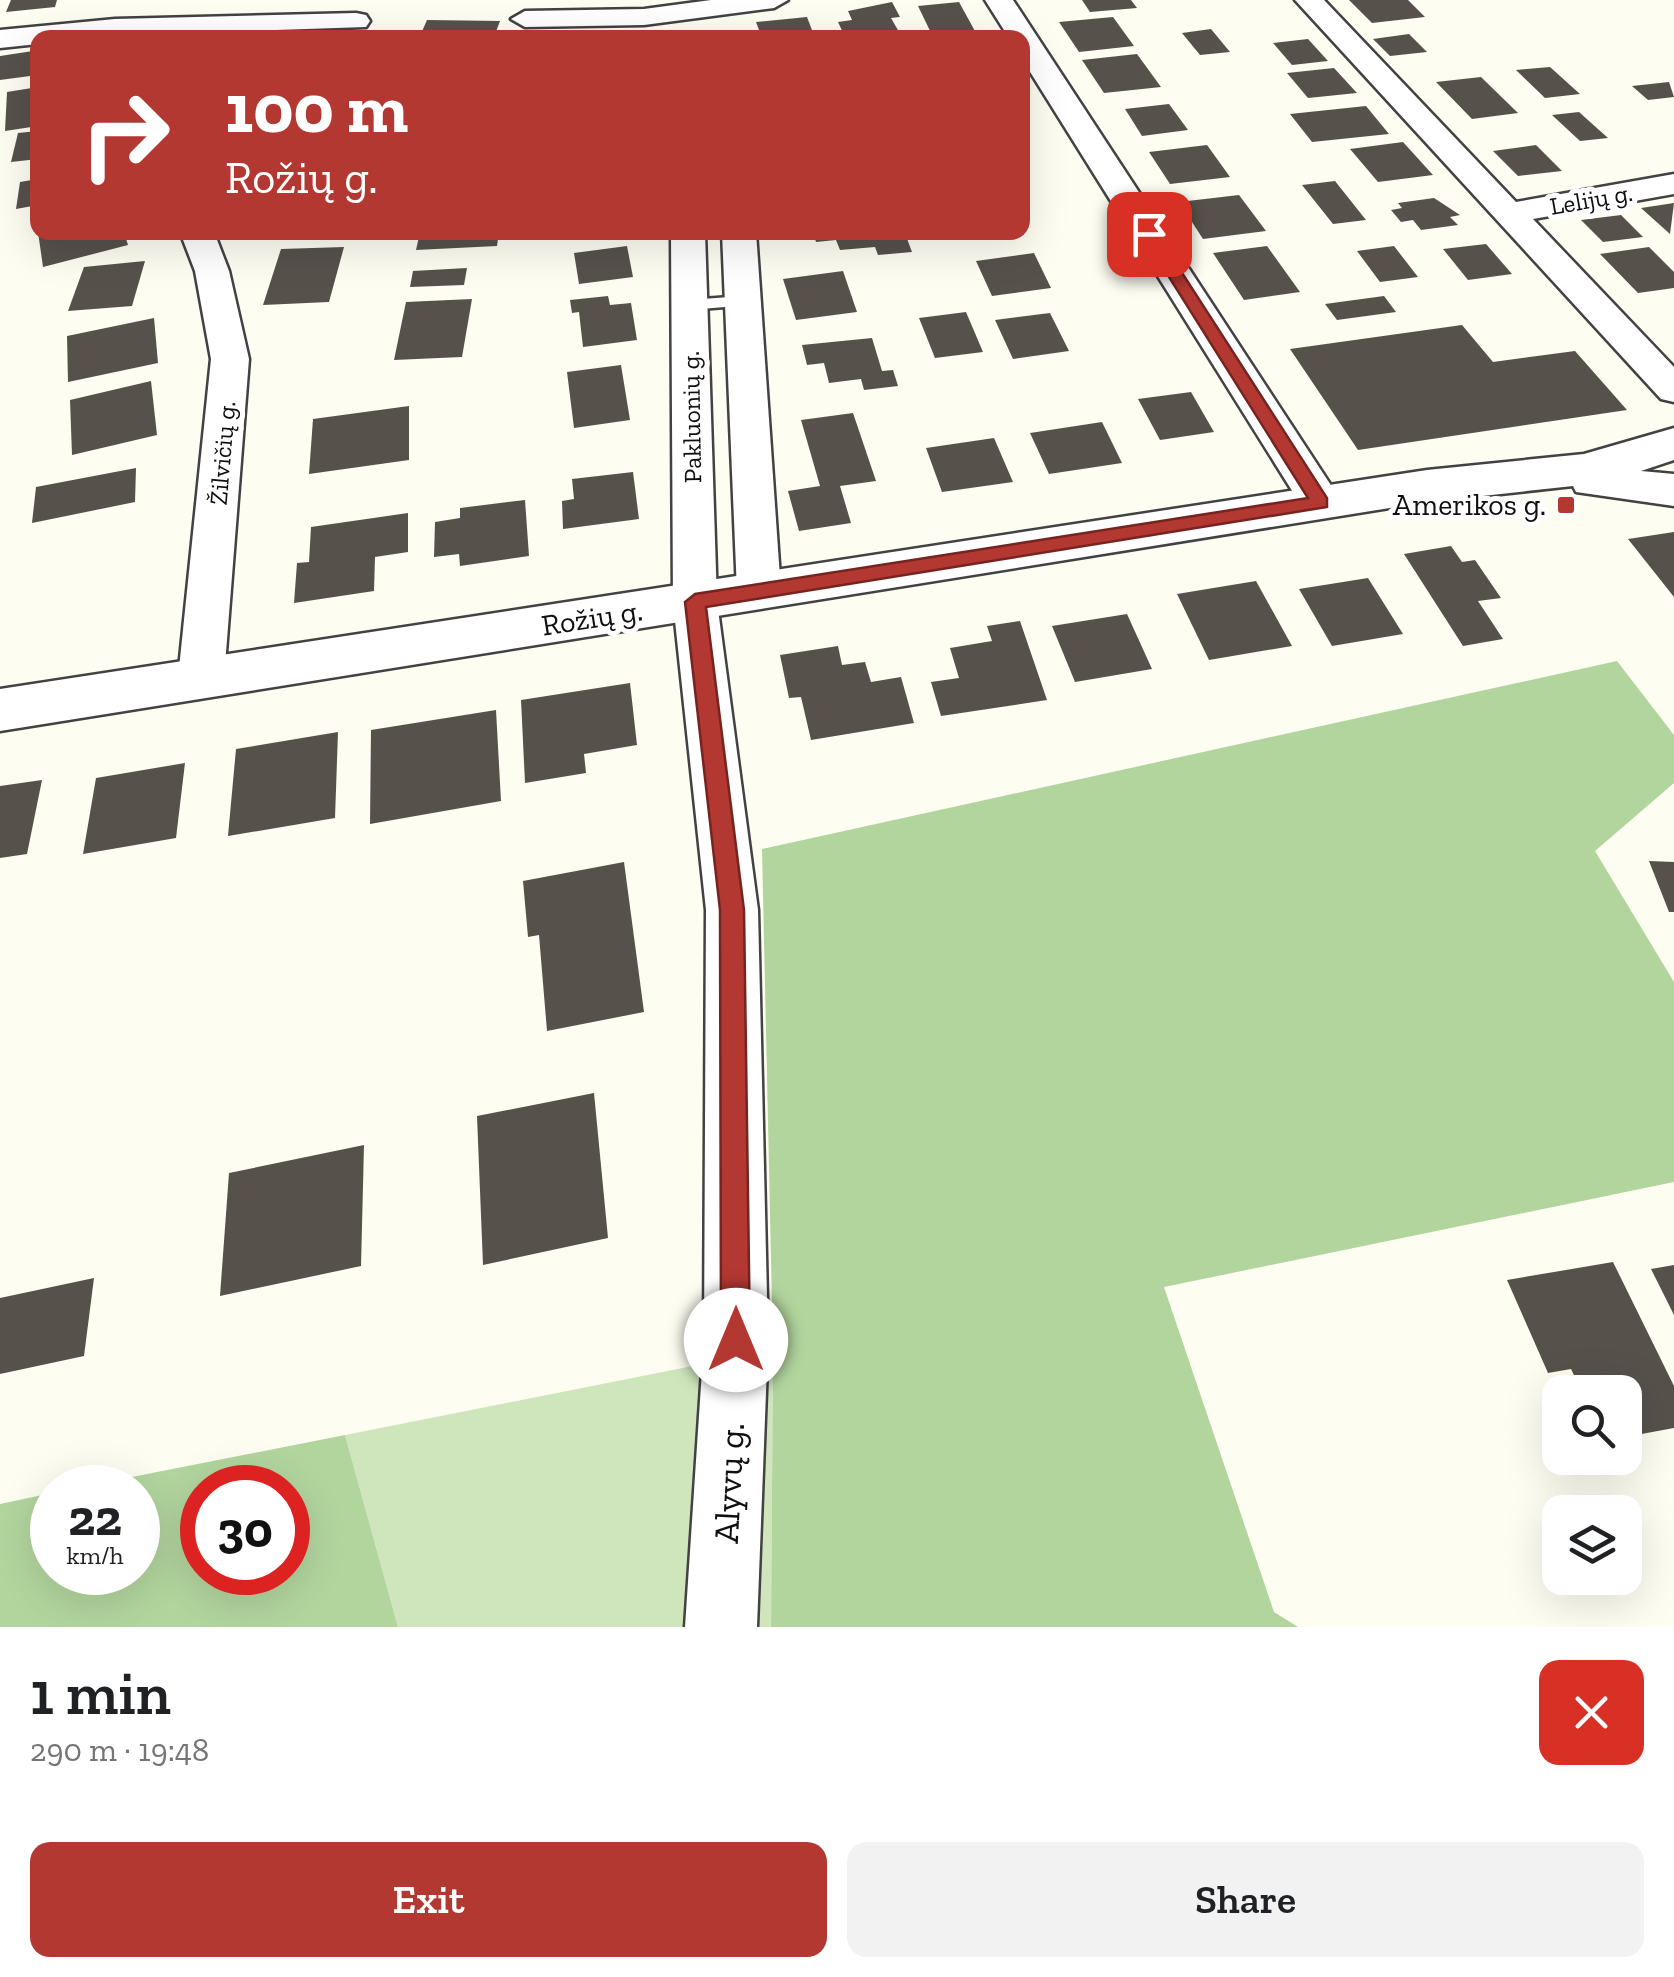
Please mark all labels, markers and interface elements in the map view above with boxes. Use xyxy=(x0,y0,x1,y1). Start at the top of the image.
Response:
text: 100 m xyxy=(225,66,408,150)
icon: right xyxy=(60,70,190,200)
text: Rožių g. xyxy=(225,151,378,205)
street label: Lelijų g. xyxy=(1547,177,1635,221)
pin xyxy=(1107,192,1192,277)
icon: arrive xyxy=(1122,207,1177,262)
street label: Pakluonių g. xyxy=(675,351,707,483)
street label: Žilvičių g. xyxy=(203,400,241,506)
place label: Amerikos g. xyxy=(1393,487,1546,523)
marker: Amerikos g. xyxy=(1555,494,1577,516)
street label: Rožių g. xyxy=(539,592,645,644)
position arrow xyxy=(684,1288,788,1392)
map controls xyxy=(1542,1375,1642,1595)
button: search xyxy=(1542,1375,1642,1475)
street label: Alyvų g. xyxy=(705,1422,753,1544)
speed limit sign: 30 xyxy=(180,1465,310,1595)
text: 22 xyxy=(68,1488,122,1548)
button: layers xyxy=(1542,1495,1642,1595)
text: km/h xyxy=(66,1540,124,1570)
text: 1 min xyxy=(30,1657,171,1729)
button: close xyxy=(1539,1660,1644,1765)
text: 290 m · 19:48 xyxy=(30,1731,209,1769)
button: Exit xyxy=(30,1842,827,1957)
button: Share xyxy=(847,1842,1644,1957)

